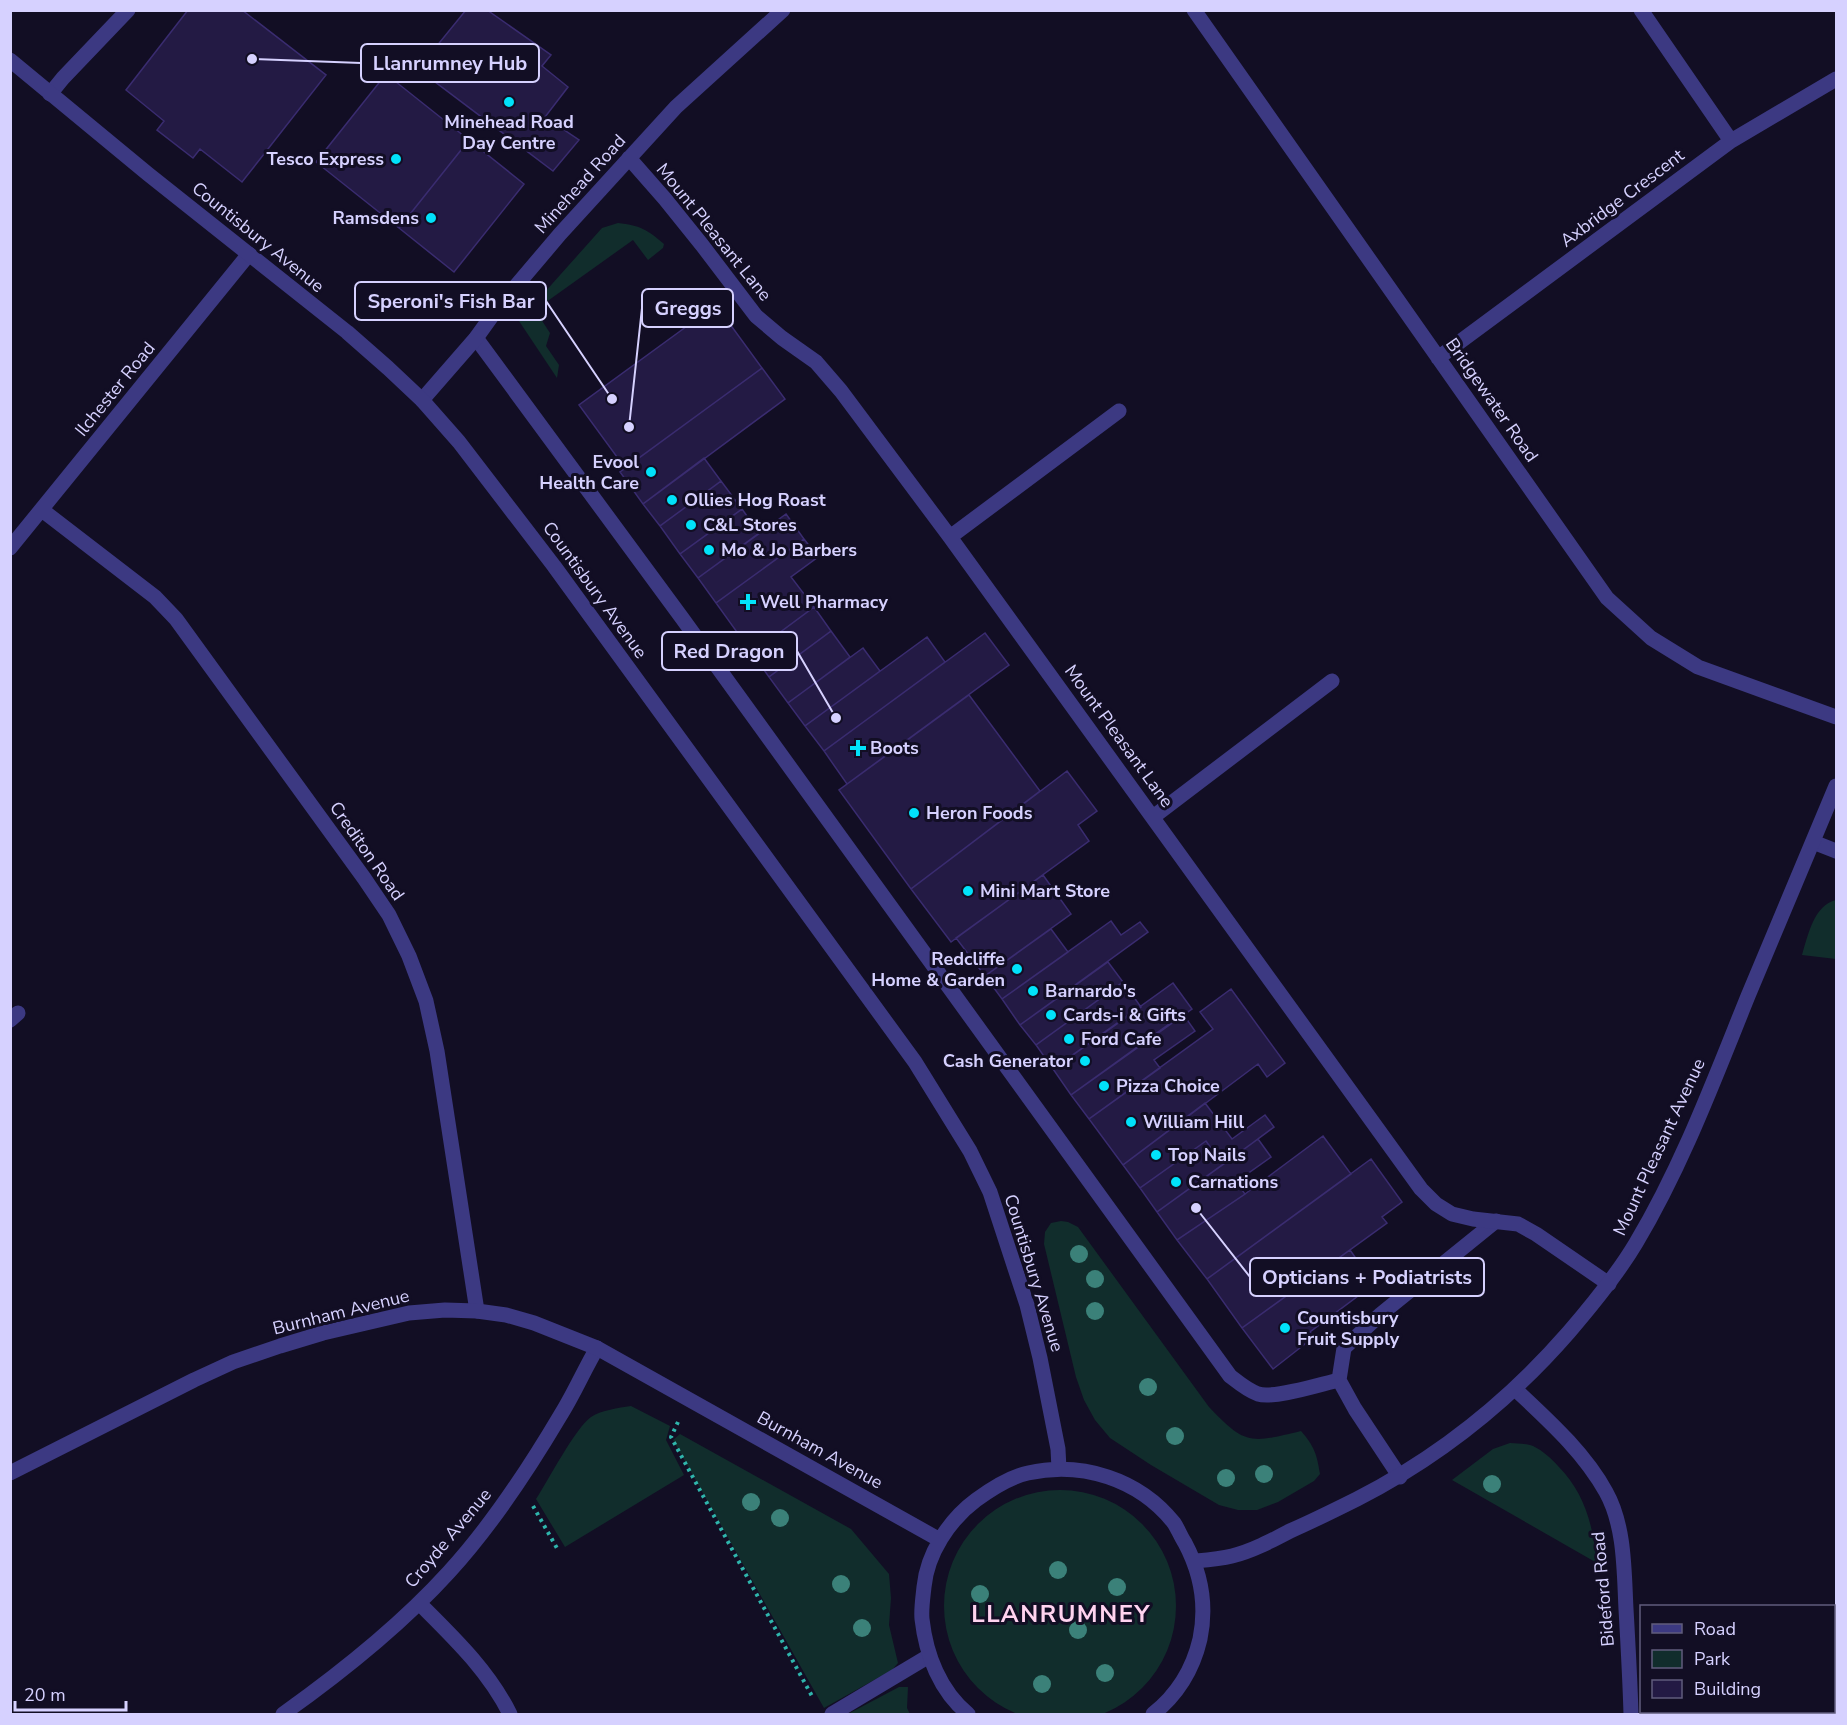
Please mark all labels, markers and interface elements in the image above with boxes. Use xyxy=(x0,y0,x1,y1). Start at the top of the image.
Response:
callout: Llanrumney Hub xyxy=(361,44,539,82)
text: Llanrumney Hub xyxy=(373,50,527,77)
marker: Minehead Road Day Centre xyxy=(502,95,516,109)
place label: Minehead Road Day Centre xyxy=(444,110,574,155)
street label: Minehead Road xyxy=(529,129,631,239)
street label: Axbridge Crescent xyxy=(1555,143,1689,253)
place label: Tesco Express xyxy=(267,147,384,171)
marker: Tesco Express xyxy=(389,152,403,166)
street label: Mount Pleasant Lane xyxy=(651,158,777,306)
street label: Countisbury Avenue xyxy=(187,176,329,298)
place label: Ramsdens xyxy=(332,206,419,230)
marker: Ramsdens xyxy=(424,211,438,225)
callout: Speroni's Fish Bar xyxy=(355,282,546,320)
text: Speroni's Fish Bar xyxy=(367,288,535,315)
callout: Greggs xyxy=(642,289,733,327)
text: Greggs xyxy=(654,295,722,322)
street label: Bridgewater Road xyxy=(1440,333,1544,467)
street label: Ilchester Road xyxy=(69,337,161,441)
place label: Evool Health Care xyxy=(539,450,639,495)
marker: Evool Health Care xyxy=(644,465,658,479)
place label: Ollies Hog Roast xyxy=(684,488,826,512)
marker: Ollies Hog Roast xyxy=(665,493,679,507)
place label: C&L Stores xyxy=(703,513,797,537)
street label: Countisbury Avenue xyxy=(537,517,653,663)
marker: C&L Stores xyxy=(684,518,698,532)
place label: Mo & Jo Barbers xyxy=(721,538,857,562)
marker: Mo & Jo Barbers xyxy=(702,543,716,557)
place label: Well Pharmacy xyxy=(760,590,888,614)
marker: Well Pharmacy xyxy=(741,595,755,609)
callout: Red Dragon xyxy=(662,632,797,670)
text: Red Dragon xyxy=(674,638,784,665)
street label: Mount Pleasant Lane xyxy=(1059,660,1179,812)
place label: Boots xyxy=(870,736,919,760)
marker: Boots xyxy=(851,741,865,755)
street label: Crediton Road xyxy=(324,797,410,905)
place label: Heron Foods xyxy=(926,801,1033,825)
marker: Heron Foods xyxy=(907,806,921,820)
place label: Mini Mart Store xyxy=(980,879,1110,903)
marker: Mini Mart Store xyxy=(961,884,975,898)
place label: Redcliffe Home & Garden xyxy=(871,947,1005,992)
marker: Redcliffe Home & Garden xyxy=(1010,962,1024,976)
place label: Barnardo's xyxy=(1045,979,1136,1003)
marker: Barnardo's xyxy=(1026,984,1040,998)
place label: Cards-i & Gifts xyxy=(1063,1003,1186,1027)
marker: Cards-i & Gifts xyxy=(1044,1008,1058,1022)
place label: Ford Cafe xyxy=(1081,1027,1162,1051)
marker: Ford Cafe xyxy=(1062,1032,1076,1046)
place label: Cash Generator xyxy=(943,1049,1073,1073)
marker: Cash Generator xyxy=(1078,1054,1092,1068)
street label: Mount Pleasant Avenue xyxy=(1607,1054,1711,1240)
place label: Pizza Choice xyxy=(1116,1074,1220,1098)
marker: Pizza Choice xyxy=(1097,1079,1111,1093)
place label: William Hill xyxy=(1143,1110,1244,1134)
marker: William Hill xyxy=(1124,1115,1138,1129)
place label: Top Nails xyxy=(1168,1143,1246,1167)
marker: Top Nails xyxy=(1149,1148,1163,1162)
place label: Carnations xyxy=(1188,1170,1279,1194)
marker: Carnations xyxy=(1169,1175,1183,1189)
street label: Countisbury Avenue xyxy=(999,1191,1069,1355)
callout: Opticians + Podiatrists xyxy=(1250,1258,1484,1296)
text: Opticians + Podiatrists xyxy=(1262,1264,1472,1291)
street label: Burnham Avenue xyxy=(270,1283,412,1341)
place label: Countisbury Fruit Supply xyxy=(1297,1306,1400,1351)
marker: Countisbury Fruit Supply xyxy=(1278,1321,1292,1335)
street label: Burnham Avenue xyxy=(753,1406,887,1494)
street label: Croyde Avenue xyxy=(399,1483,497,1593)
street label: Bideford Road xyxy=(1586,1530,1620,1648)
district label: LLANRUMNEY xyxy=(971,1598,1151,1630)
legend xyxy=(1640,1605,1835,1713)
text: Road xyxy=(1694,1617,1736,1641)
text: Park xyxy=(1694,1647,1731,1671)
scale bar xyxy=(15,1674,126,1712)
text: Building xyxy=(1694,1677,1761,1701)
text: 20 m xyxy=(24,1683,66,1707)

